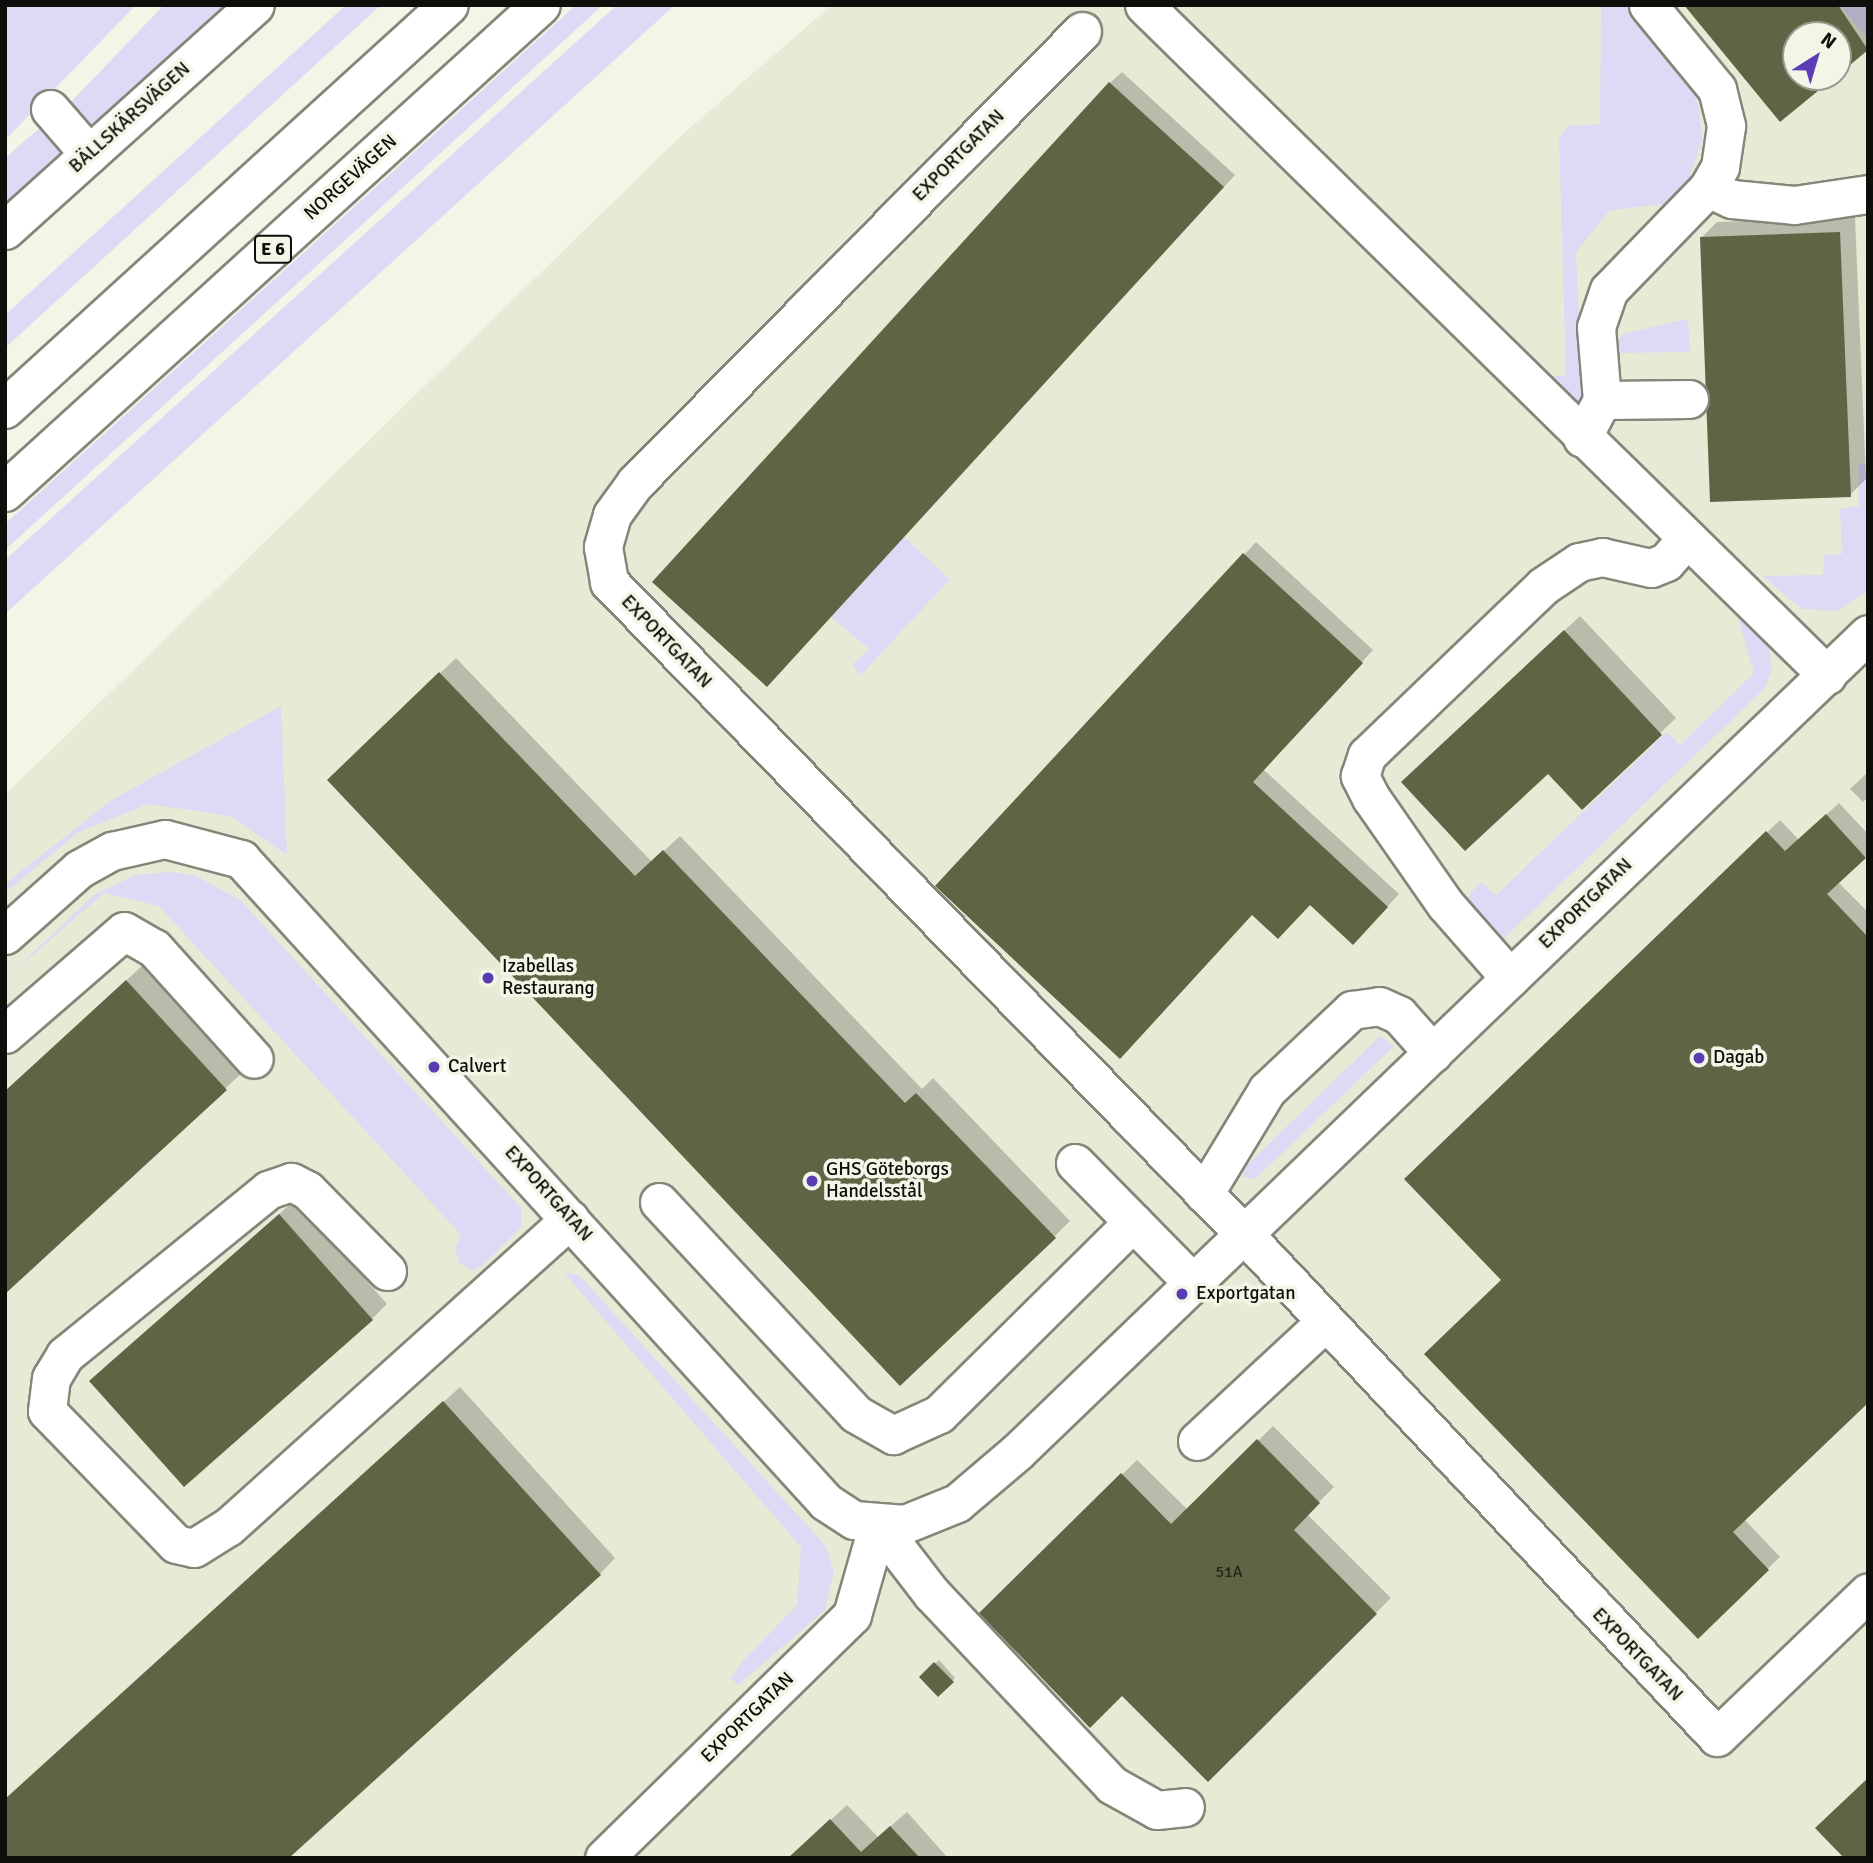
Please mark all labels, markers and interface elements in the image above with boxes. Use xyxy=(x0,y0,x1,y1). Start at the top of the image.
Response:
north arrow xyxy=(1782,21,1852,91)
text: N xyxy=(1816,27,1841,54)
street label: BÄLLSKÄRSVÄGEN xyxy=(65,58,195,178)
street label: EXPORTGATAN xyxy=(908,105,1010,207)
street label: NORGEVÄGEN xyxy=(300,130,402,226)
road number: E 6 xyxy=(254,234,292,264)
street label: EXPORTGATAN xyxy=(616,591,716,693)
street label: EXPORTGATAN xyxy=(1535,854,1637,954)
place label: Izabellas Restaurang xyxy=(502,956,595,1000)
marker: Izabellas Restaurang xyxy=(480,970,496,986)
place label: Dagab xyxy=(1713,1047,1764,1069)
marker: Dagab xyxy=(1691,1050,1707,1066)
place label: Calvert xyxy=(448,1056,506,1078)
marker: Calvert xyxy=(426,1059,442,1075)
street label: EXPORTGATAN xyxy=(499,1142,597,1246)
place label: GHS Göteborgs Handelsstål xyxy=(826,1159,949,1203)
marker: GHS Göteborgs Handelsstål xyxy=(804,1173,820,1189)
place label: Exportgatan xyxy=(1196,1283,1296,1305)
marker: Exportgatan xyxy=(1174,1286,1190,1302)
house number: 51A xyxy=(1215,1562,1243,1582)
street label: EXPORTGATAN xyxy=(1587,1604,1687,1706)
street label: EXPORTGATAN xyxy=(697,1668,799,1768)

